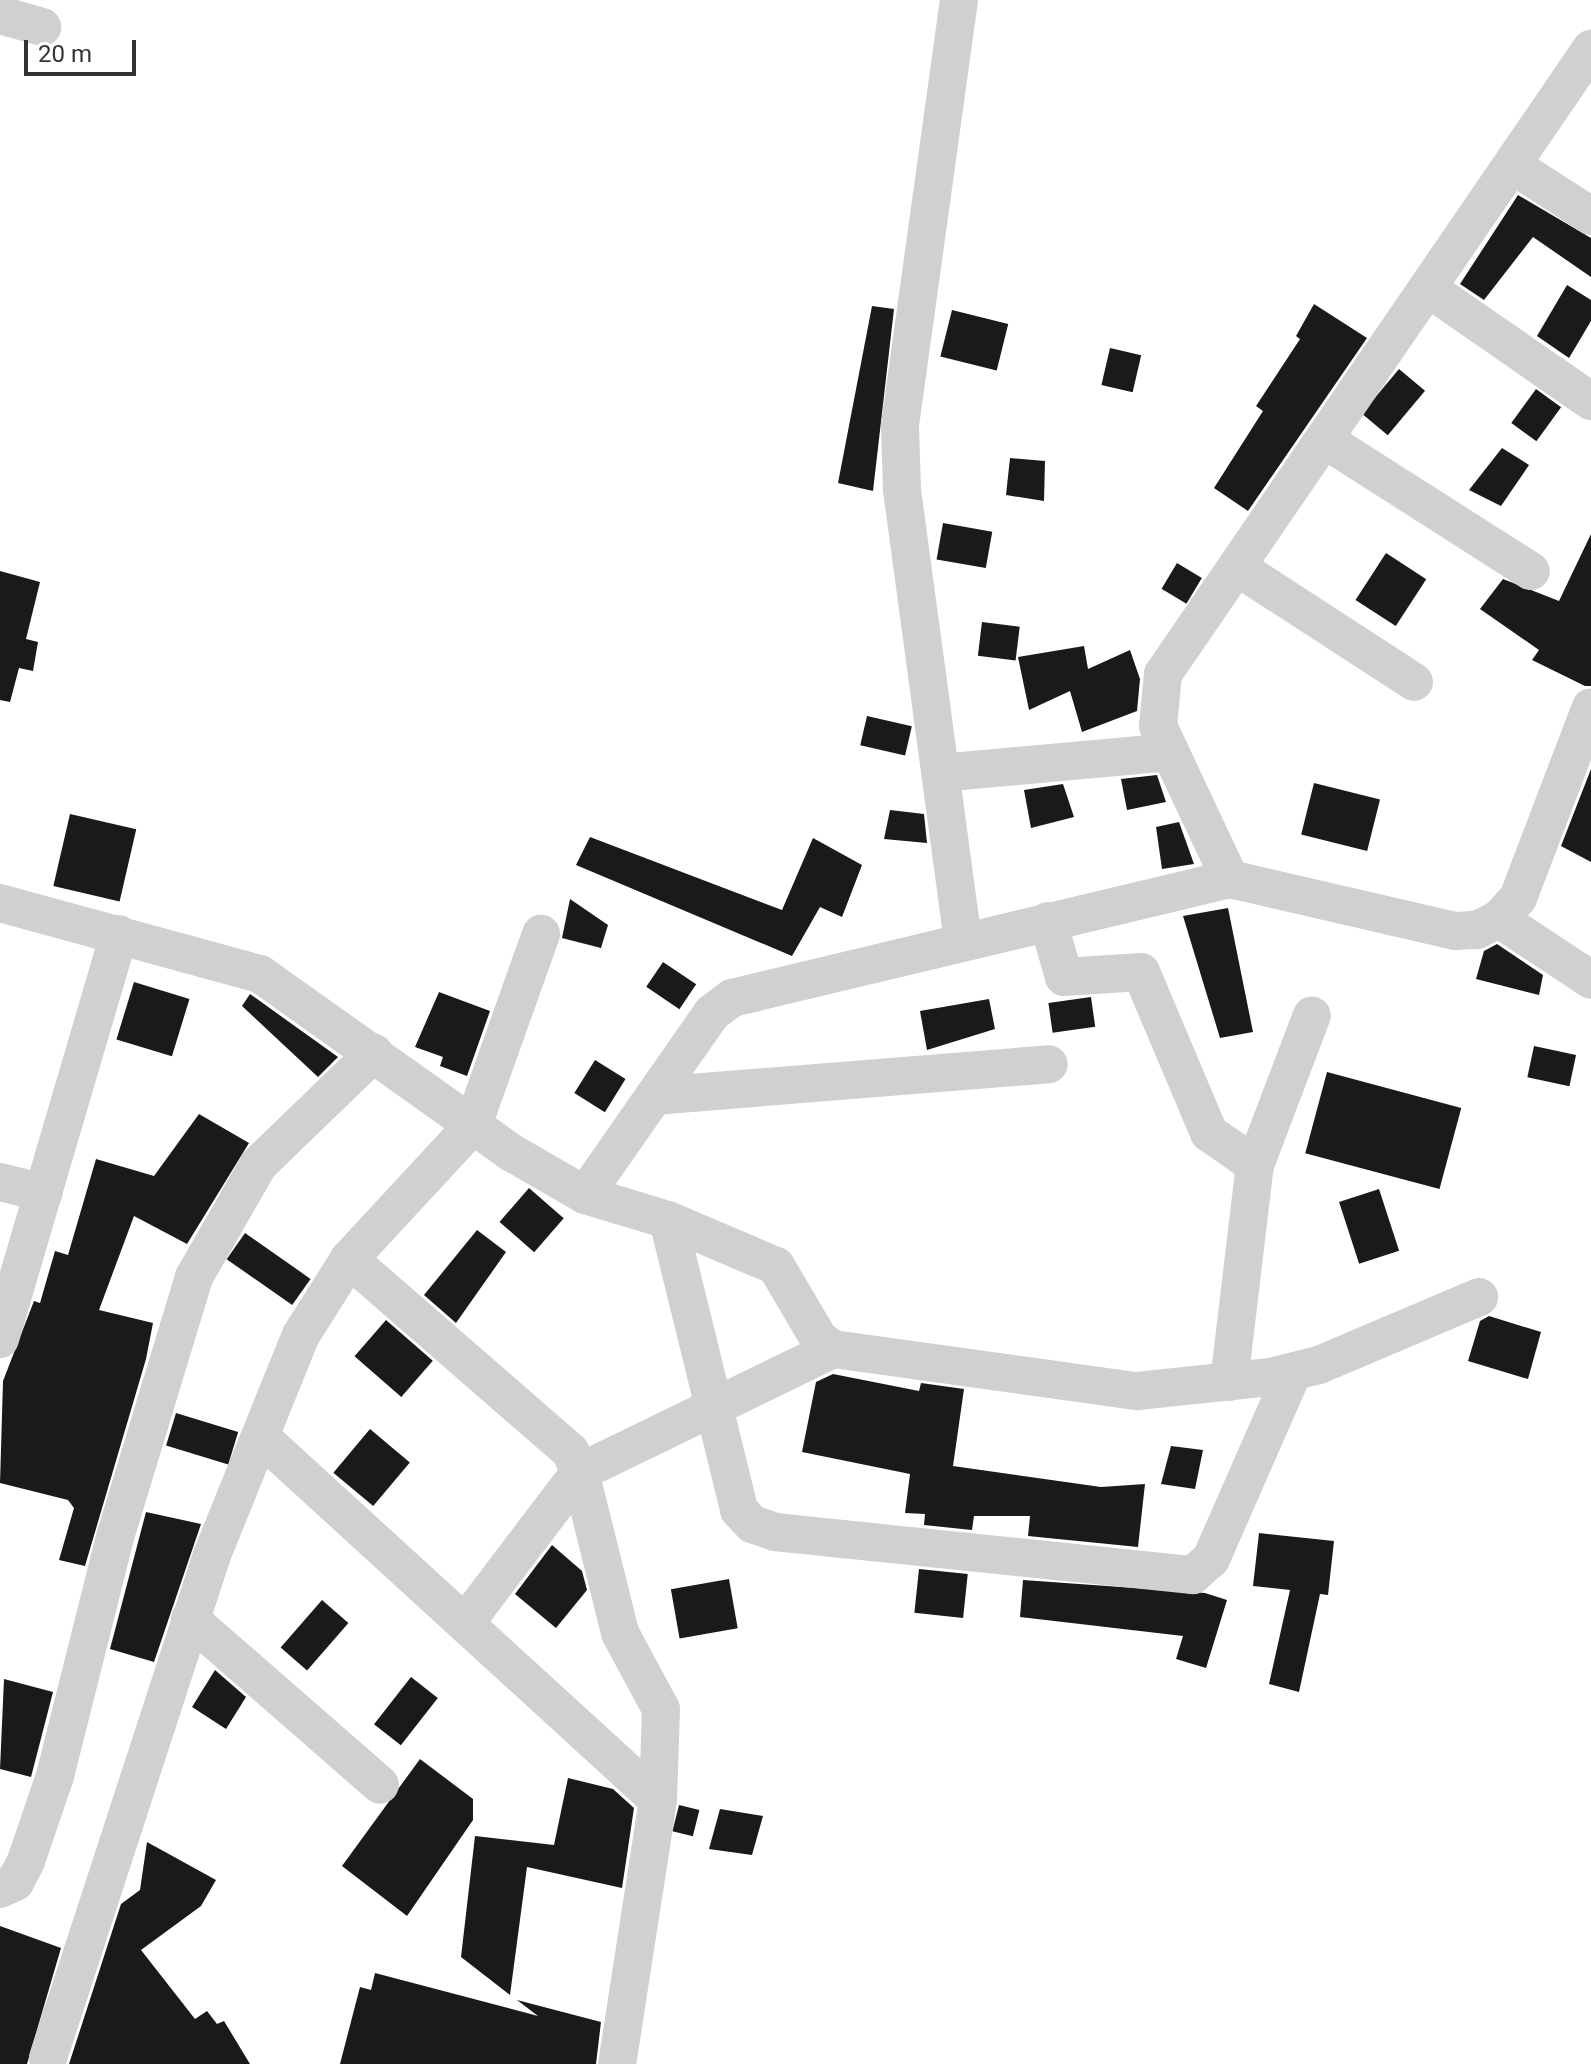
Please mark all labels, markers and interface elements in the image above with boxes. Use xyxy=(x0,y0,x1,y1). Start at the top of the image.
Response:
scale bar xyxy=(28,24,140,74)
text: 20 m xyxy=(38,40,92,68)

